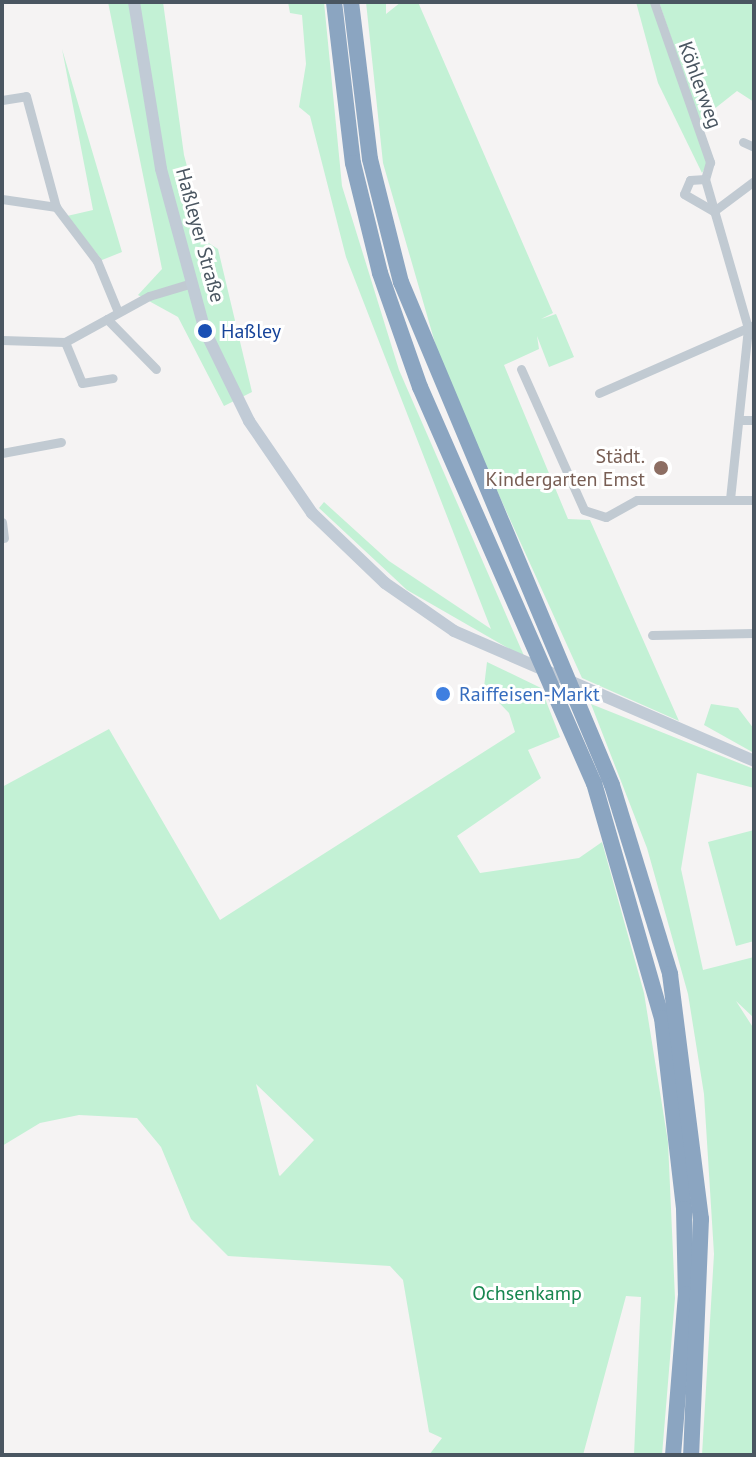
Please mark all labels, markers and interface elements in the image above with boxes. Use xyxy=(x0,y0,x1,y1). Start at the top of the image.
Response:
street label: Köhlerweg xyxy=(673,38,727,132)
street label: Haßleyer Straße xyxy=(171,165,229,305)
place label: Haßley xyxy=(221,319,281,343)
marker: Haßley xyxy=(196,322,214,340)
place label: Städt. Kindergarten Emst xyxy=(486,444,645,491)
marker: Städt. Kindergarten Emst xyxy=(652,459,670,477)
place label: Raiffeisen-Markt xyxy=(459,682,600,706)
marker: Raiffeisen-Markt xyxy=(434,685,452,703)
park label: Ochsenkamp xyxy=(472,1281,582,1305)

